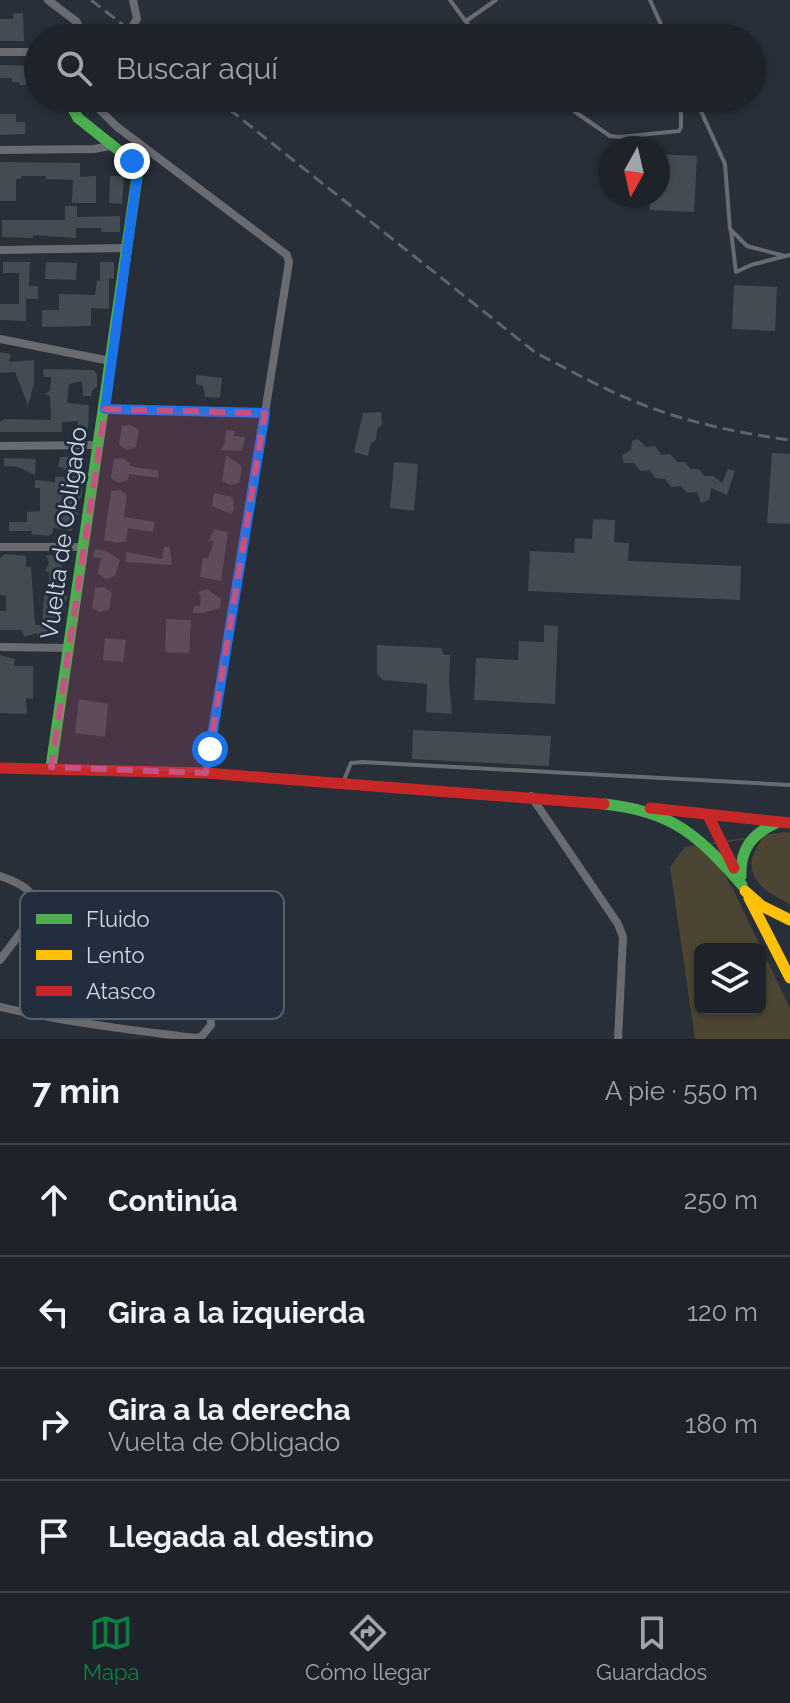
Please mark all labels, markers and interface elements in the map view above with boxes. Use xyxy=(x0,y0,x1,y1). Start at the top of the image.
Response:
search box xyxy=(24,24,766,112)
icon: search xyxy=(52,46,96,90)
text: Buscar aquí xyxy=(116,51,278,86)
north arrow xyxy=(598,136,670,208)
route end xyxy=(114,143,150,179)
street label: Vuelta de Obligado xyxy=(34,425,93,641)
route start xyxy=(192,731,228,767)
legend xyxy=(20,891,284,1019)
text: Fluido xyxy=(86,906,150,932)
text: Lento xyxy=(86,942,144,968)
map controls xyxy=(694,943,766,1015)
button: layers xyxy=(694,943,766,1015)
text: Atasco xyxy=(86,978,155,1004)
text: 7 min xyxy=(32,1071,120,1111)
text: A pie · 550 m xyxy=(605,1076,758,1106)
icon: ahead xyxy=(32,1178,76,1222)
text: Continúa xyxy=(108,1183,238,1218)
text: 250 m xyxy=(684,1185,758,1215)
icon: left xyxy=(32,1290,76,1334)
text: Gira a la izquierda xyxy=(108,1295,365,1330)
text: 120 m xyxy=(687,1297,758,1327)
text: Gira a la derecha xyxy=(108,1392,351,1427)
icon: right xyxy=(32,1402,76,1446)
text: 180 m xyxy=(685,1409,758,1439)
text: Vuelta de Obligado xyxy=(108,1427,340,1457)
icon: arrive xyxy=(32,1514,76,1558)
text: Llegada al destino xyxy=(108,1519,374,1554)
tab: Mapa xyxy=(83,1611,140,1685)
tab: Cómo llegar xyxy=(305,1611,430,1685)
tab: Guardados xyxy=(596,1611,707,1685)

